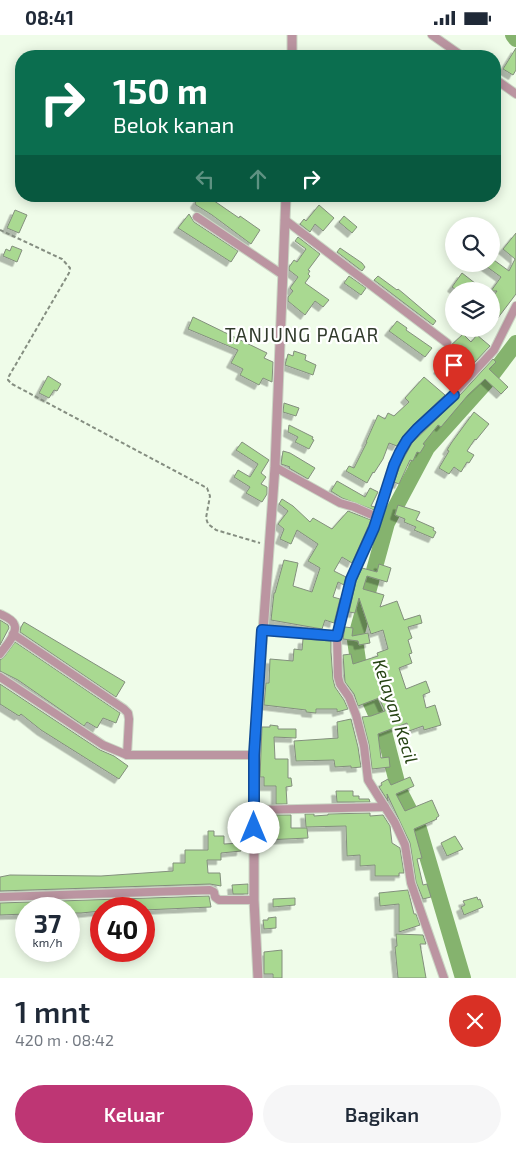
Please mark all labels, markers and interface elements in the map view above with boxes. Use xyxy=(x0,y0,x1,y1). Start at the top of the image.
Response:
text: 08:41 xyxy=(25,6,74,29)
text: 150 m xyxy=(113,69,208,111)
icon: right xyxy=(30,70,95,135)
text: Belok kanan xyxy=(113,111,234,137)
icon: left xyxy=(191,165,219,193)
icon: ahead xyxy=(244,165,272,193)
icon: right xyxy=(297,165,325,193)
map controls xyxy=(445,217,500,337)
button: search xyxy=(445,217,500,272)
button: layers xyxy=(445,282,500,337)
district label: TANJUNG PAGAR xyxy=(225,323,379,346)
pin xyxy=(433,344,475,395)
icon: arrive xyxy=(440,351,468,379)
water label: Kelayan Kecil xyxy=(369,656,423,766)
position arrow xyxy=(227,801,279,853)
speed limit sign: 40 xyxy=(90,897,155,962)
text: 37 xyxy=(34,908,61,938)
text: km/h xyxy=(33,935,62,949)
text: 1 mnt xyxy=(15,993,90,1029)
button: close xyxy=(449,995,501,1047)
text: 420 m · 08:42 xyxy=(15,1030,114,1049)
button: Keluar xyxy=(15,1085,253,1143)
button: Bagikan xyxy=(263,1085,501,1143)

